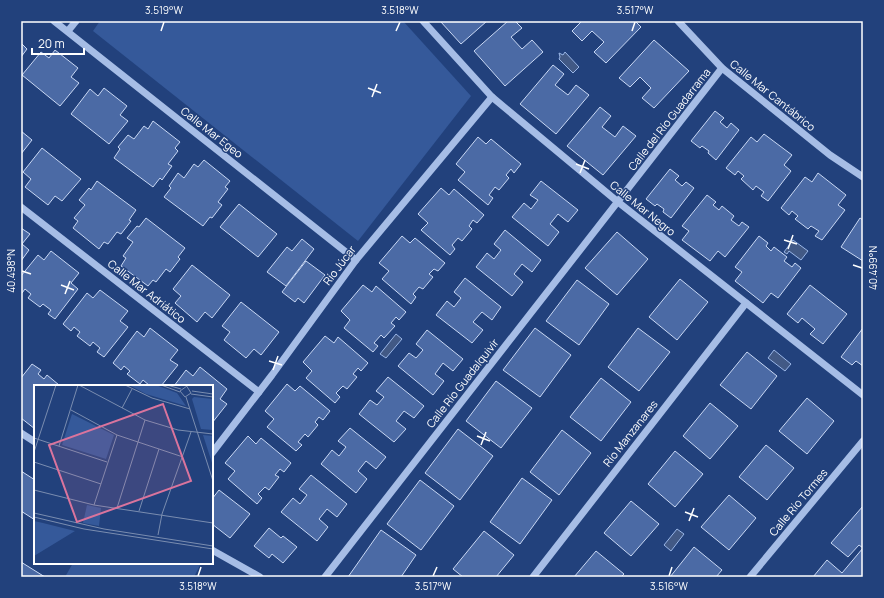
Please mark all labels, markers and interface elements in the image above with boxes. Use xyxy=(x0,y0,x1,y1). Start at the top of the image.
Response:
text: 3.519°W xyxy=(145,3,184,17)
text: 3.518°W xyxy=(381,3,419,17)
text: 3.517°W xyxy=(617,3,654,17)
scale bar xyxy=(32,30,84,56)
text: 20 m xyxy=(38,35,65,52)
street label: Calle Mar Cantábrico xyxy=(727,56,819,134)
street label: Calle del Río Guadarrama xyxy=(624,65,714,173)
street label: Calle Mar Egeo xyxy=(178,103,247,161)
street label: Calle Mar Negro xyxy=(607,177,679,239)
street label: Río Júcar xyxy=(319,242,359,288)
text: 40.499°N xyxy=(866,246,880,290)
text: 40.498°N xyxy=(4,249,18,293)
street label: Calle Mar Adriático xyxy=(105,256,189,326)
street label: Calle Río Guadalquivir xyxy=(422,335,502,431)
inset map xyxy=(34,385,213,564)
street label: Río Manzanares xyxy=(599,397,661,469)
street label: Calle Río Tormes xyxy=(765,465,831,539)
text: 3.518°W xyxy=(179,579,217,593)
text: 3.517°W xyxy=(415,579,452,593)
text: 3.516°W xyxy=(650,579,689,593)

